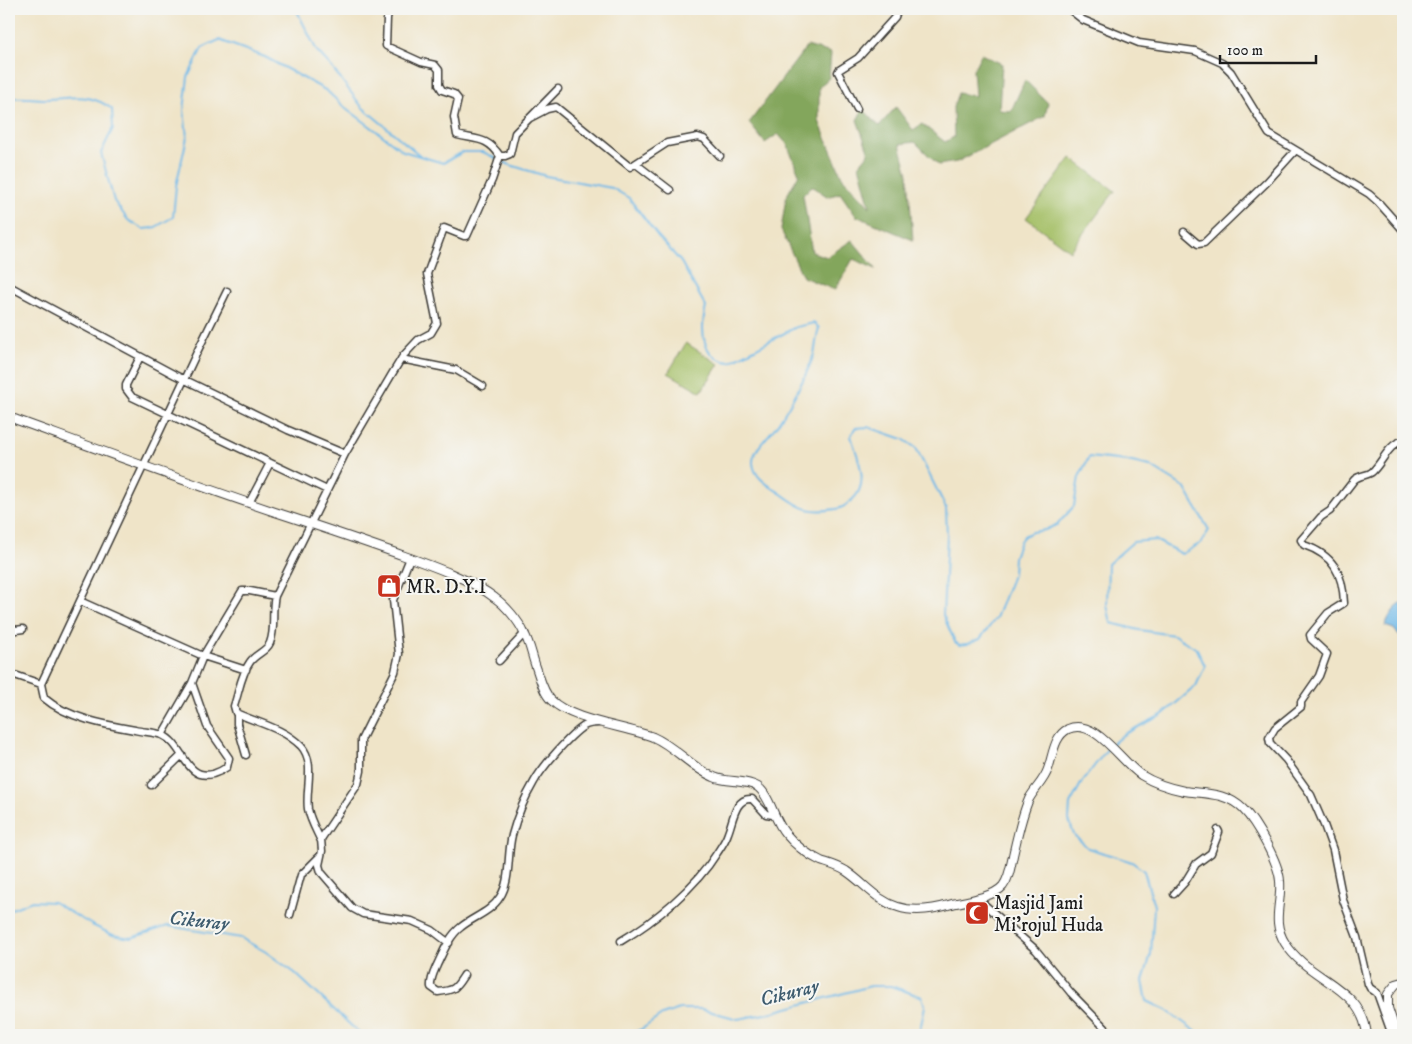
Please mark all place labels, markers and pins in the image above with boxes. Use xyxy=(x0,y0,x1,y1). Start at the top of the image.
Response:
shop icon: MR. D.Y.I xyxy=(376,573,402,599)
place label: MR. D.Y.I xyxy=(406,576,487,599)
place label: Masjid Jami Mi'rojul Huda xyxy=(994,892,1103,937)
mosque icon: Masjid Jami Mi'rojul Huda xyxy=(964,900,990,926)

